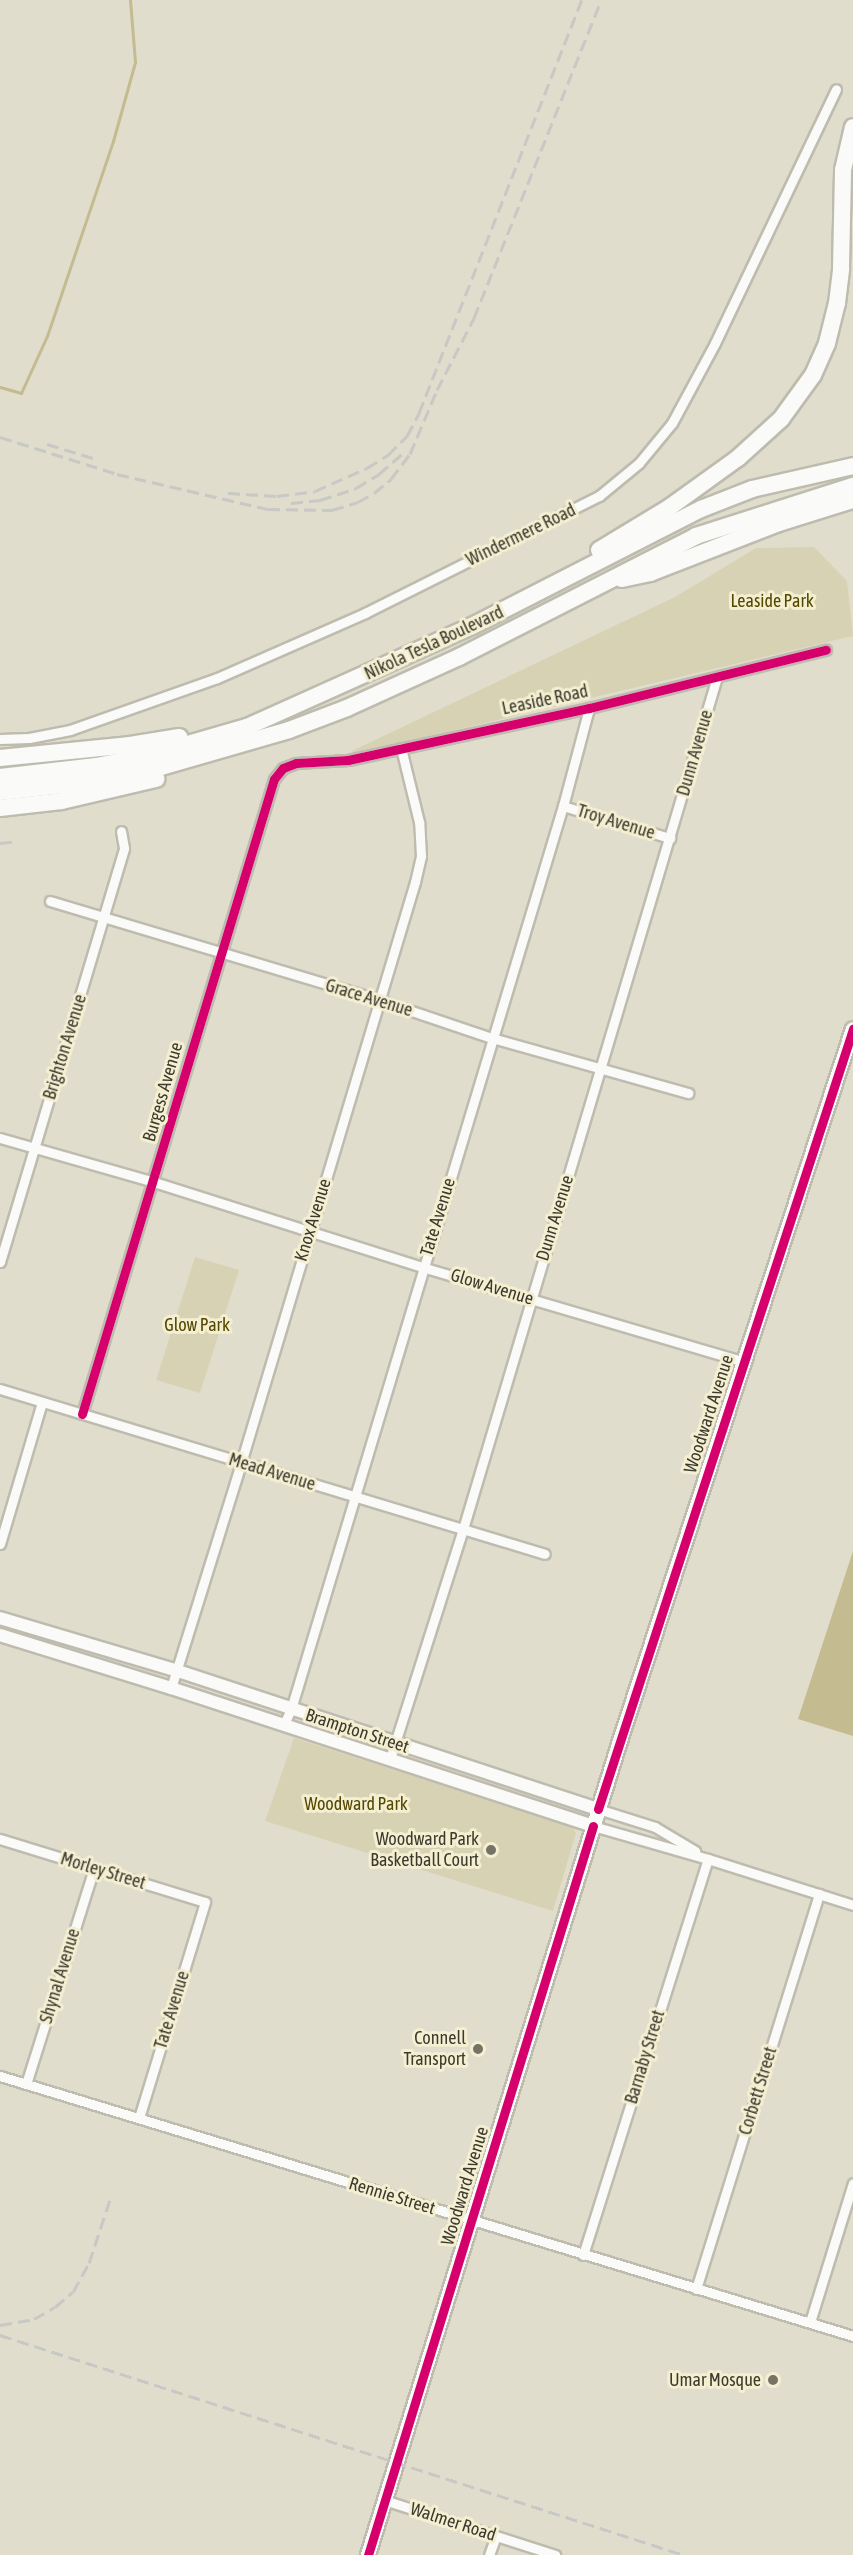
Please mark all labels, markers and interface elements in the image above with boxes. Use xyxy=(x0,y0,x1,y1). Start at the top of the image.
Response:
street label: Windermere Road xyxy=(463,499,579,571)
park label: Leaside Park xyxy=(730,590,814,612)
street label: Nikola Tesla Boulevard xyxy=(361,601,507,685)
street label: Leaside Road xyxy=(500,680,590,720)
street label: Dunn Avenue xyxy=(672,707,718,799)
street label: Troy Avenue xyxy=(575,800,657,844)
street label: Grace Avenue xyxy=(323,975,415,1021)
street label: Brighton Avenue xyxy=(39,992,91,1102)
street label: Burgess Avenue xyxy=(138,1040,188,1144)
street label: Dunn Avenue xyxy=(532,1173,578,1263)
street label: Tate Avenue xyxy=(416,1175,460,1259)
street label: Knox Avenue xyxy=(290,1176,336,1264)
street label: Glow Avenue xyxy=(448,1264,536,1310)
park label: Glow Park xyxy=(164,1314,230,1336)
street label: Woodward Avenue xyxy=(680,1352,738,1476)
street label: Mead Avenue xyxy=(226,1449,318,1495)
street label: Brampton Street xyxy=(303,1704,411,1758)
park label: Woodward Park xyxy=(304,1793,408,1815)
place label: Woodward Park Basketball Court xyxy=(370,1829,479,1872)
marker: Woodward Park Basketball Court xyxy=(484,1843,498,1857)
street label: Morley Street xyxy=(58,1848,148,1894)
street label: Shynal Avenue xyxy=(35,1926,85,2026)
street label: Tate Avenue xyxy=(150,1968,194,2052)
street label: Barnaby Street xyxy=(620,2007,670,2107)
place label: Connell Transport xyxy=(403,2028,466,2070)
marker: Connell Transport xyxy=(471,2042,485,2056)
street label: Corbett Street xyxy=(734,2044,782,2138)
street label: Woodward Avenue xyxy=(437,2124,493,2248)
street label: Rennie Street xyxy=(346,2173,438,2219)
place label: Umar Mosque xyxy=(669,2369,761,2391)
marker: Umar Mosque xyxy=(766,2373,780,2387)
street label: Walmer Road xyxy=(407,2498,499,2546)

